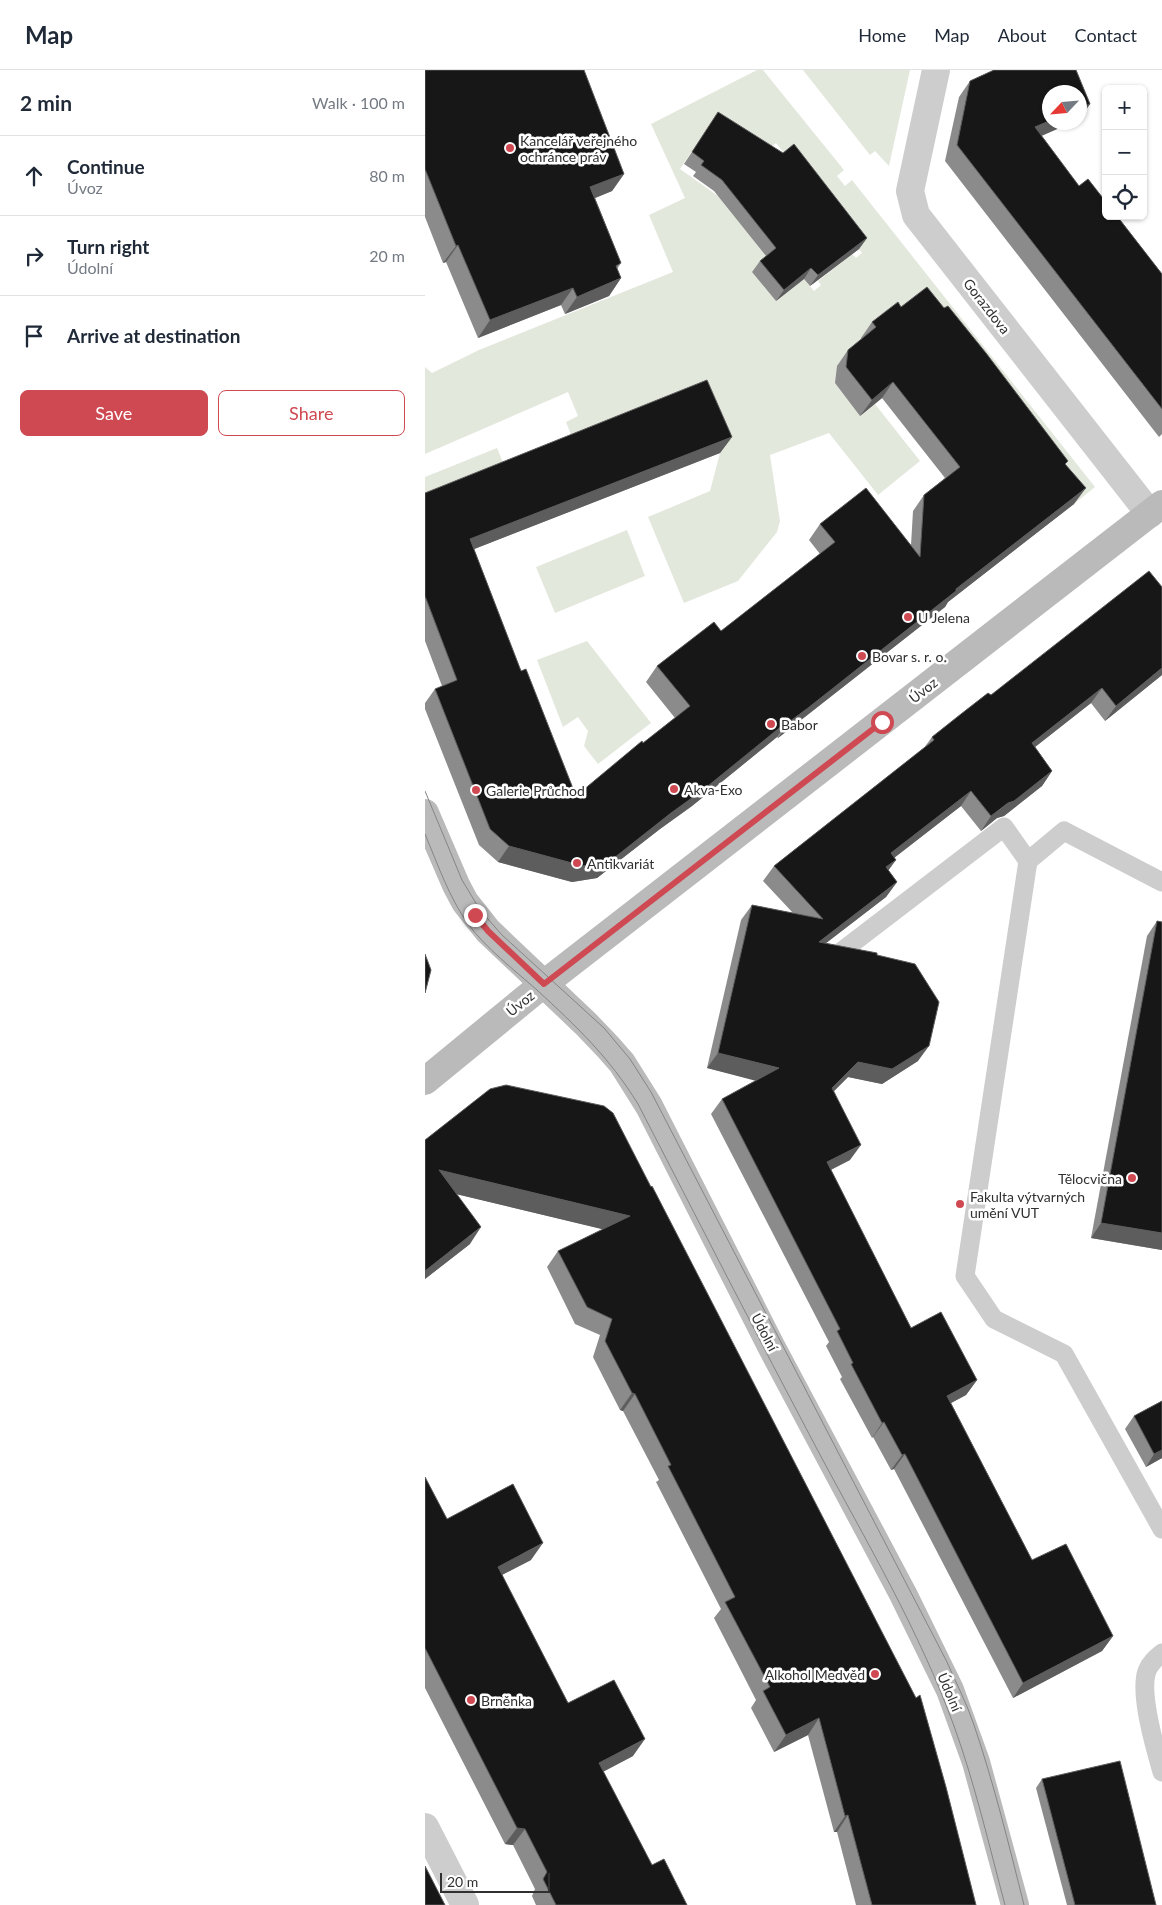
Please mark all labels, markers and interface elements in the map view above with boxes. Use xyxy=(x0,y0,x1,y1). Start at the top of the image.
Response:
text: Map xyxy=(25,20,73,49)
text: Home xyxy=(858,24,906,46)
text: Map xyxy=(934,24,970,46)
text: About xyxy=(998,24,1047,46)
text: Contact xyxy=(1075,24,1137,46)
north arrow xyxy=(1042,85,1087,130)
map controls xyxy=(1102,85,1147,220)
button: + xyxy=(1102,85,1147,130)
text: 2 min xyxy=(20,90,72,115)
text: Walk · 100 m xyxy=(312,93,405,112)
button: − xyxy=(1102,130,1147,175)
place label: Kancelář veřejného ochránce práv xyxy=(520,132,637,165)
marker: Kancelář veřejného ochránce práv xyxy=(504,142,516,154)
text: Continue xyxy=(67,155,145,178)
icon: ahead xyxy=(20,162,48,190)
text: 80 m xyxy=(369,166,405,185)
button: locate xyxy=(1102,175,1147,220)
text: Úvoz xyxy=(67,178,103,197)
text: Turn right xyxy=(67,235,149,258)
icon: right xyxy=(20,242,48,270)
text: 20 m xyxy=(369,246,405,265)
text: Údolní xyxy=(67,258,113,277)
street label: Gorazdova xyxy=(960,275,1014,337)
icon: arrive xyxy=(20,322,48,350)
text: Arrive at destination xyxy=(67,324,240,347)
button: Save xyxy=(20,390,208,436)
button: Share xyxy=(218,390,405,436)
place label: U Jelena xyxy=(918,609,970,626)
marker: U Jelena xyxy=(902,611,914,623)
place label: Bovar s. r. o. xyxy=(872,648,947,665)
marker: Bovar s. r. o. xyxy=(856,650,868,662)
street label: Úvoz xyxy=(905,674,941,706)
route start xyxy=(871,711,894,734)
place label: Babor xyxy=(781,716,818,733)
marker: Babor xyxy=(765,718,777,730)
place label: Akva-Exo xyxy=(684,781,743,798)
place label: Galerie Průchod xyxy=(486,782,585,799)
marker: Akva-Exo xyxy=(668,783,680,795)
marker: Galerie Průchod xyxy=(470,784,482,796)
place label: Antikvariát xyxy=(587,855,654,872)
marker: Antikvariát xyxy=(571,857,583,869)
route end xyxy=(464,904,487,927)
street label: Úvoz xyxy=(502,987,538,1019)
place label: Tělocvična xyxy=(1058,1170,1122,1187)
marker: Tělocvična xyxy=(1126,1172,1138,1184)
place label: Fakulta výtvarných umění VUT xyxy=(970,1188,1085,1221)
marker: Fakulta výtvarných umění VUT xyxy=(954,1198,966,1210)
street label: Údolní xyxy=(748,1310,782,1354)
place label: Alkohol Medvěd xyxy=(765,1666,865,1683)
marker: Alkohol Medvěd xyxy=(869,1668,881,1680)
street label: Údolní xyxy=(934,1670,966,1714)
place label: Brněnka xyxy=(481,1692,532,1709)
marker: Brněnka xyxy=(465,1694,477,1706)
scale bar xyxy=(440,1870,550,1893)
text: 20 m xyxy=(447,1873,478,1890)

